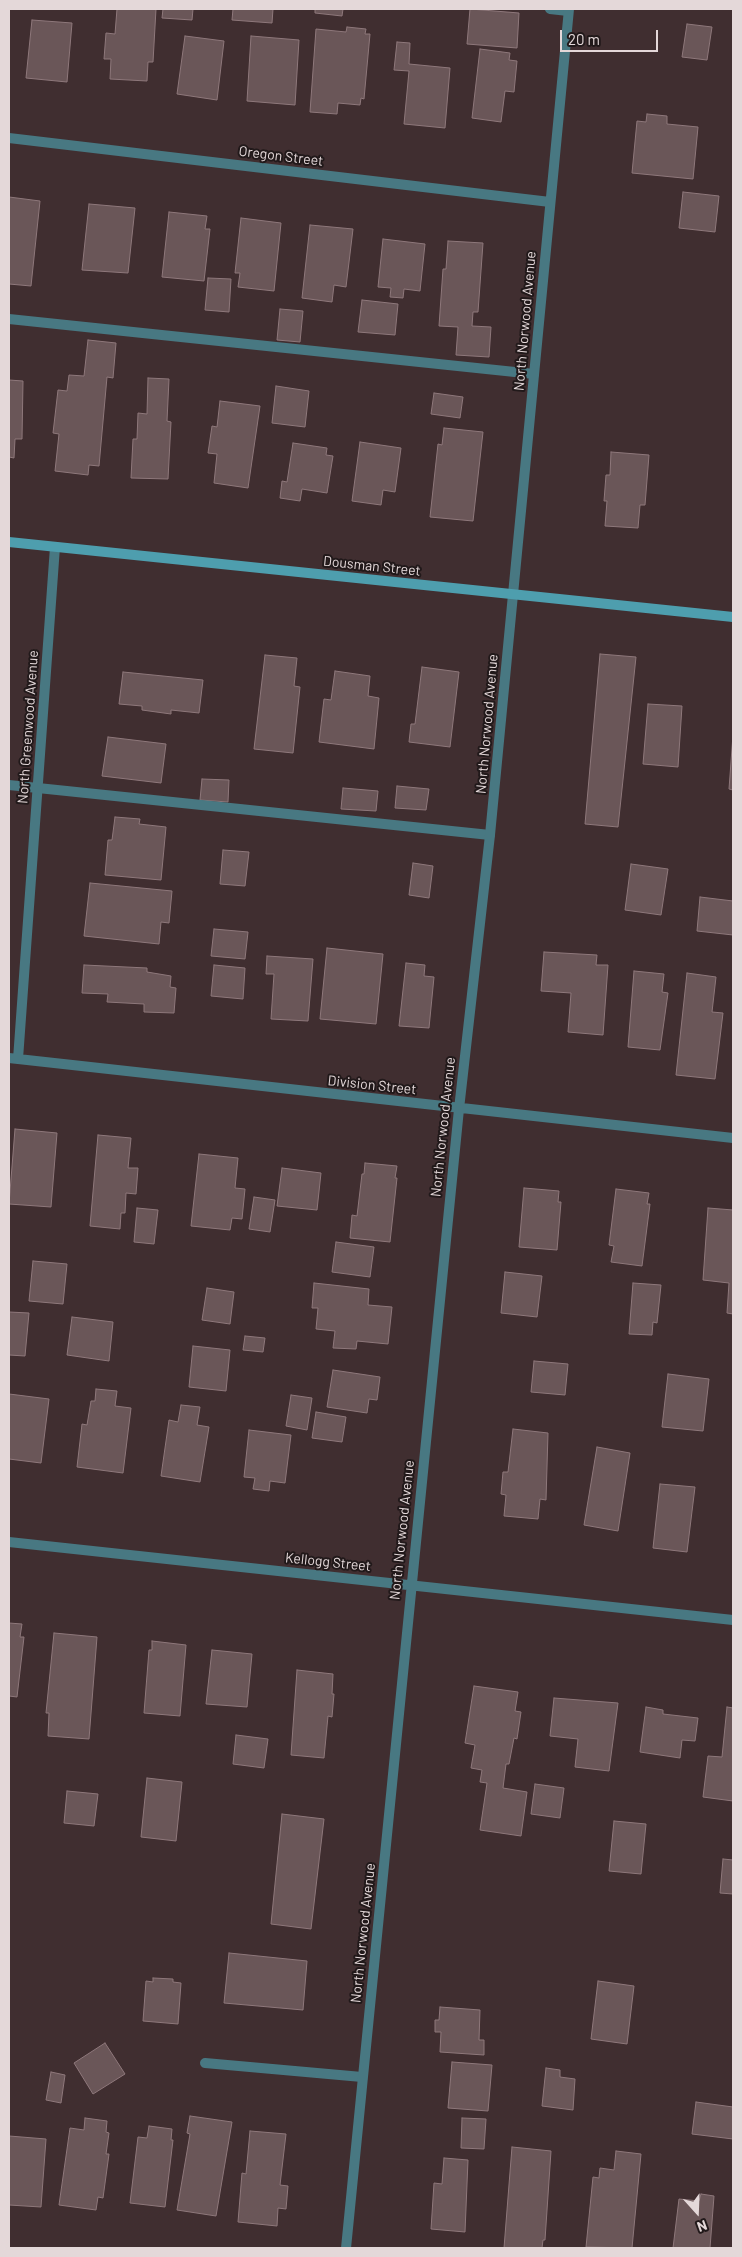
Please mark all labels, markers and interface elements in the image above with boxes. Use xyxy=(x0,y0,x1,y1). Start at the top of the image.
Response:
scale bar xyxy=(562,20,660,52)
text: 20 m xyxy=(568,30,600,48)
street label: Oregon Street xyxy=(238,142,324,170)
street label: North Norwood Avenue xyxy=(511,250,539,392)
street label: Dousman Street xyxy=(322,553,422,579)
street label: North Greenwood Avenue xyxy=(14,650,42,804)
street label: North Norwood Avenue xyxy=(473,653,501,795)
street label: North Norwood Avenue xyxy=(427,1056,459,1198)
street label: Division Street xyxy=(327,1072,417,1098)
street label: North Norwood Avenue xyxy=(386,1459,418,1601)
street label: Kellogg Street xyxy=(284,1549,372,1575)
street label: North Norwood Avenue xyxy=(347,1862,379,2004)
north arrow xyxy=(672,2187,722,2237)
text: N xyxy=(695,2217,710,2236)

